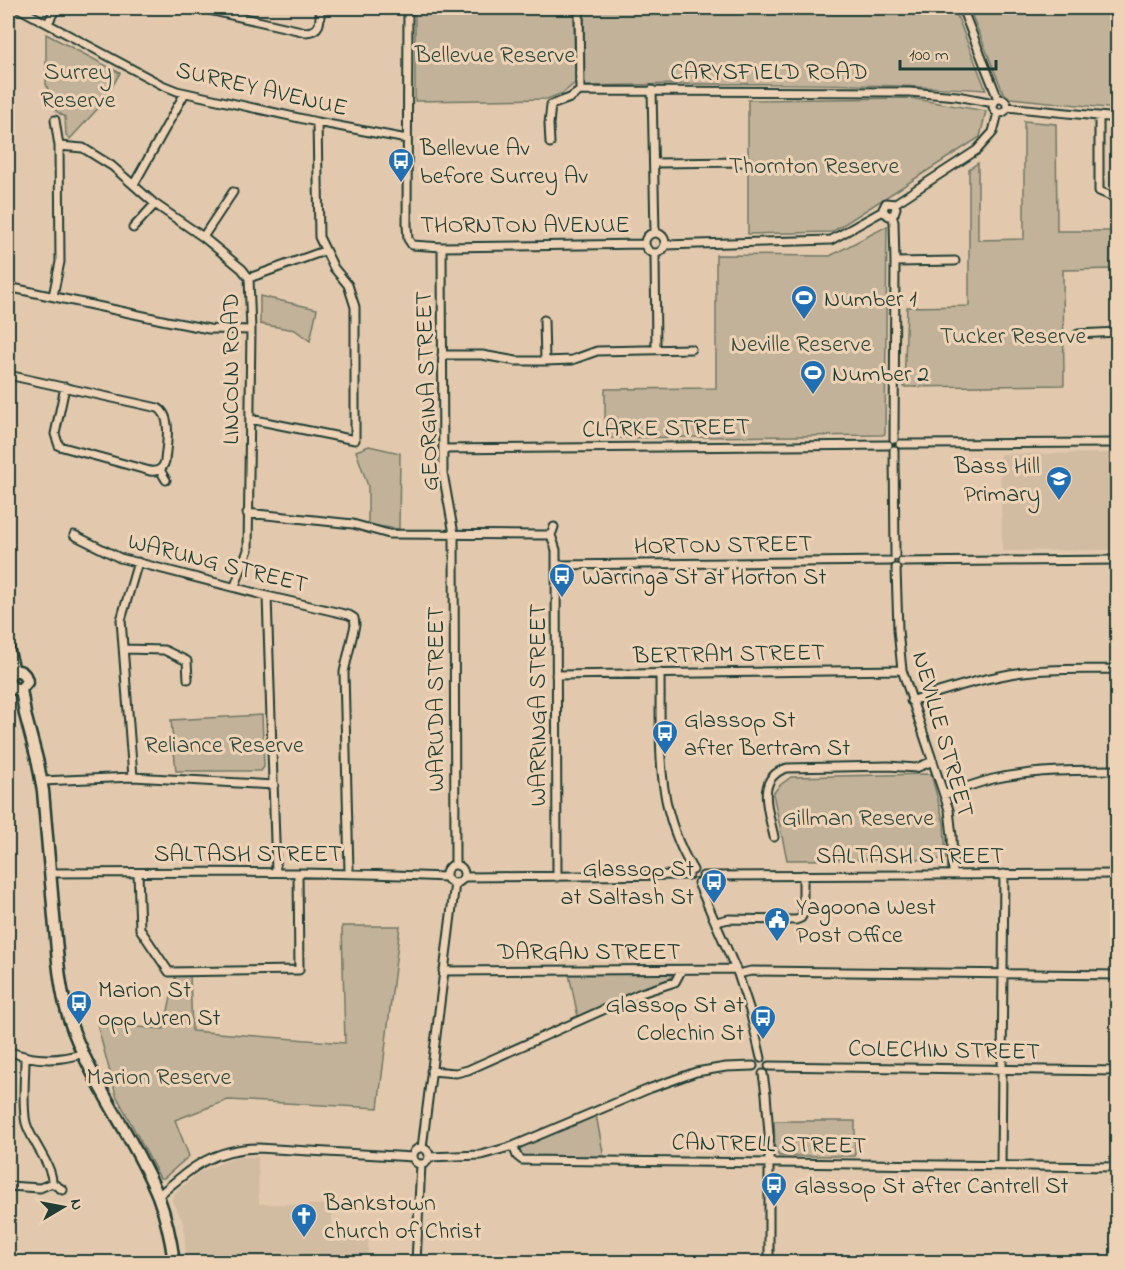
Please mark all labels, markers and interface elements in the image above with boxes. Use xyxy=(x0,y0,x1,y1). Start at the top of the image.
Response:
scale bar xyxy=(900,33,996,71)
park label: Bellevue Reserve xyxy=(414,39,576,74)
text: 100 m xyxy=(909,43,949,69)
street label: SURREY AVENUE xyxy=(172,54,351,127)
park label: Surrey Reserve xyxy=(40,56,116,119)
street label: CARYSFIELD ROAD xyxy=(670,56,868,91)
place label: Bellevue Av before Surrey Av xyxy=(419,132,589,196)
bus stop icon: Bellevue Av before Surrey Av xyxy=(386,146,416,184)
park label: Thornton Reserve xyxy=(729,150,899,185)
street label: THORNTON AVENUE xyxy=(420,209,630,244)
sports icon: Number 1 xyxy=(789,283,819,321)
place label: Number 1 xyxy=(824,283,917,318)
street label: GEORGINA STREET xyxy=(408,290,449,492)
street label: LINCOLN ROAD xyxy=(215,293,250,445)
park label: Tucker Reserve xyxy=(940,320,1086,355)
park label: Neville Reserve xyxy=(731,328,872,363)
sports icon: Number 2 xyxy=(798,358,828,396)
place label: Number 2 xyxy=(832,358,929,393)
street label: CLARKE STREET xyxy=(582,411,750,448)
place label: Bass Hill Primary xyxy=(953,450,1040,514)
school or university icon: Bass Hill Primary xyxy=(1044,464,1074,502)
street label: WARUNG STREET xyxy=(124,525,311,604)
street label: HORTON STREET xyxy=(633,527,813,566)
bus stop icon: Warringa St at Horton St xyxy=(547,561,577,599)
place label: Warringa St at Horton St xyxy=(582,561,827,596)
street label: WARRINGA STREET xyxy=(522,603,557,806)
street label: WARUDA STREET xyxy=(420,606,455,792)
street label: BERTRAM STREET xyxy=(632,636,825,675)
street label: NEVILLE STREET xyxy=(901,648,982,822)
place label: Glassop St after Bertram St xyxy=(684,704,850,767)
bus stop icon: Glassop St after Bertram St xyxy=(650,718,680,756)
park label: Reliance Reserve xyxy=(144,729,304,764)
park label: Gillman Reserve xyxy=(782,802,934,837)
street label: SALTASH STREET xyxy=(154,838,342,873)
street label: SALTASH STREET xyxy=(816,840,1004,875)
place label: Glassop St at Saltash St xyxy=(560,853,694,916)
bus stop icon: Glassop St at Saltash St xyxy=(699,867,729,905)
place label: Yagoona West Post Office xyxy=(796,891,936,954)
public building icon: Yagoona West Post Office xyxy=(762,905,792,943)
street label: DARGAN STREET xyxy=(496,936,681,971)
place label: Marion St opp Wren St xyxy=(98,974,221,1037)
bus stop icon: Marion St opp Wren St xyxy=(64,988,94,1026)
place label: Glassop St at Colechin St xyxy=(605,989,744,1052)
bus stop icon: Glassop St at Colechin St xyxy=(748,1003,778,1041)
street label: COLECHIN STREET xyxy=(848,1032,1040,1071)
park label: Marion Reserve xyxy=(87,1061,232,1096)
street label: CANTRELL STREET xyxy=(671,1126,867,1165)
bus stop icon: Glassop St after Cantrell St xyxy=(759,1170,789,1208)
place label: Glassop St after Cantrell St xyxy=(794,1170,1069,1205)
north arrow xyxy=(33,1177,93,1237)
place label: Bankstown church of Christ xyxy=(323,1187,481,1250)
text: N xyxy=(63,1197,89,1212)
church icon: Bankstown church of Christ xyxy=(289,1201,319,1239)

